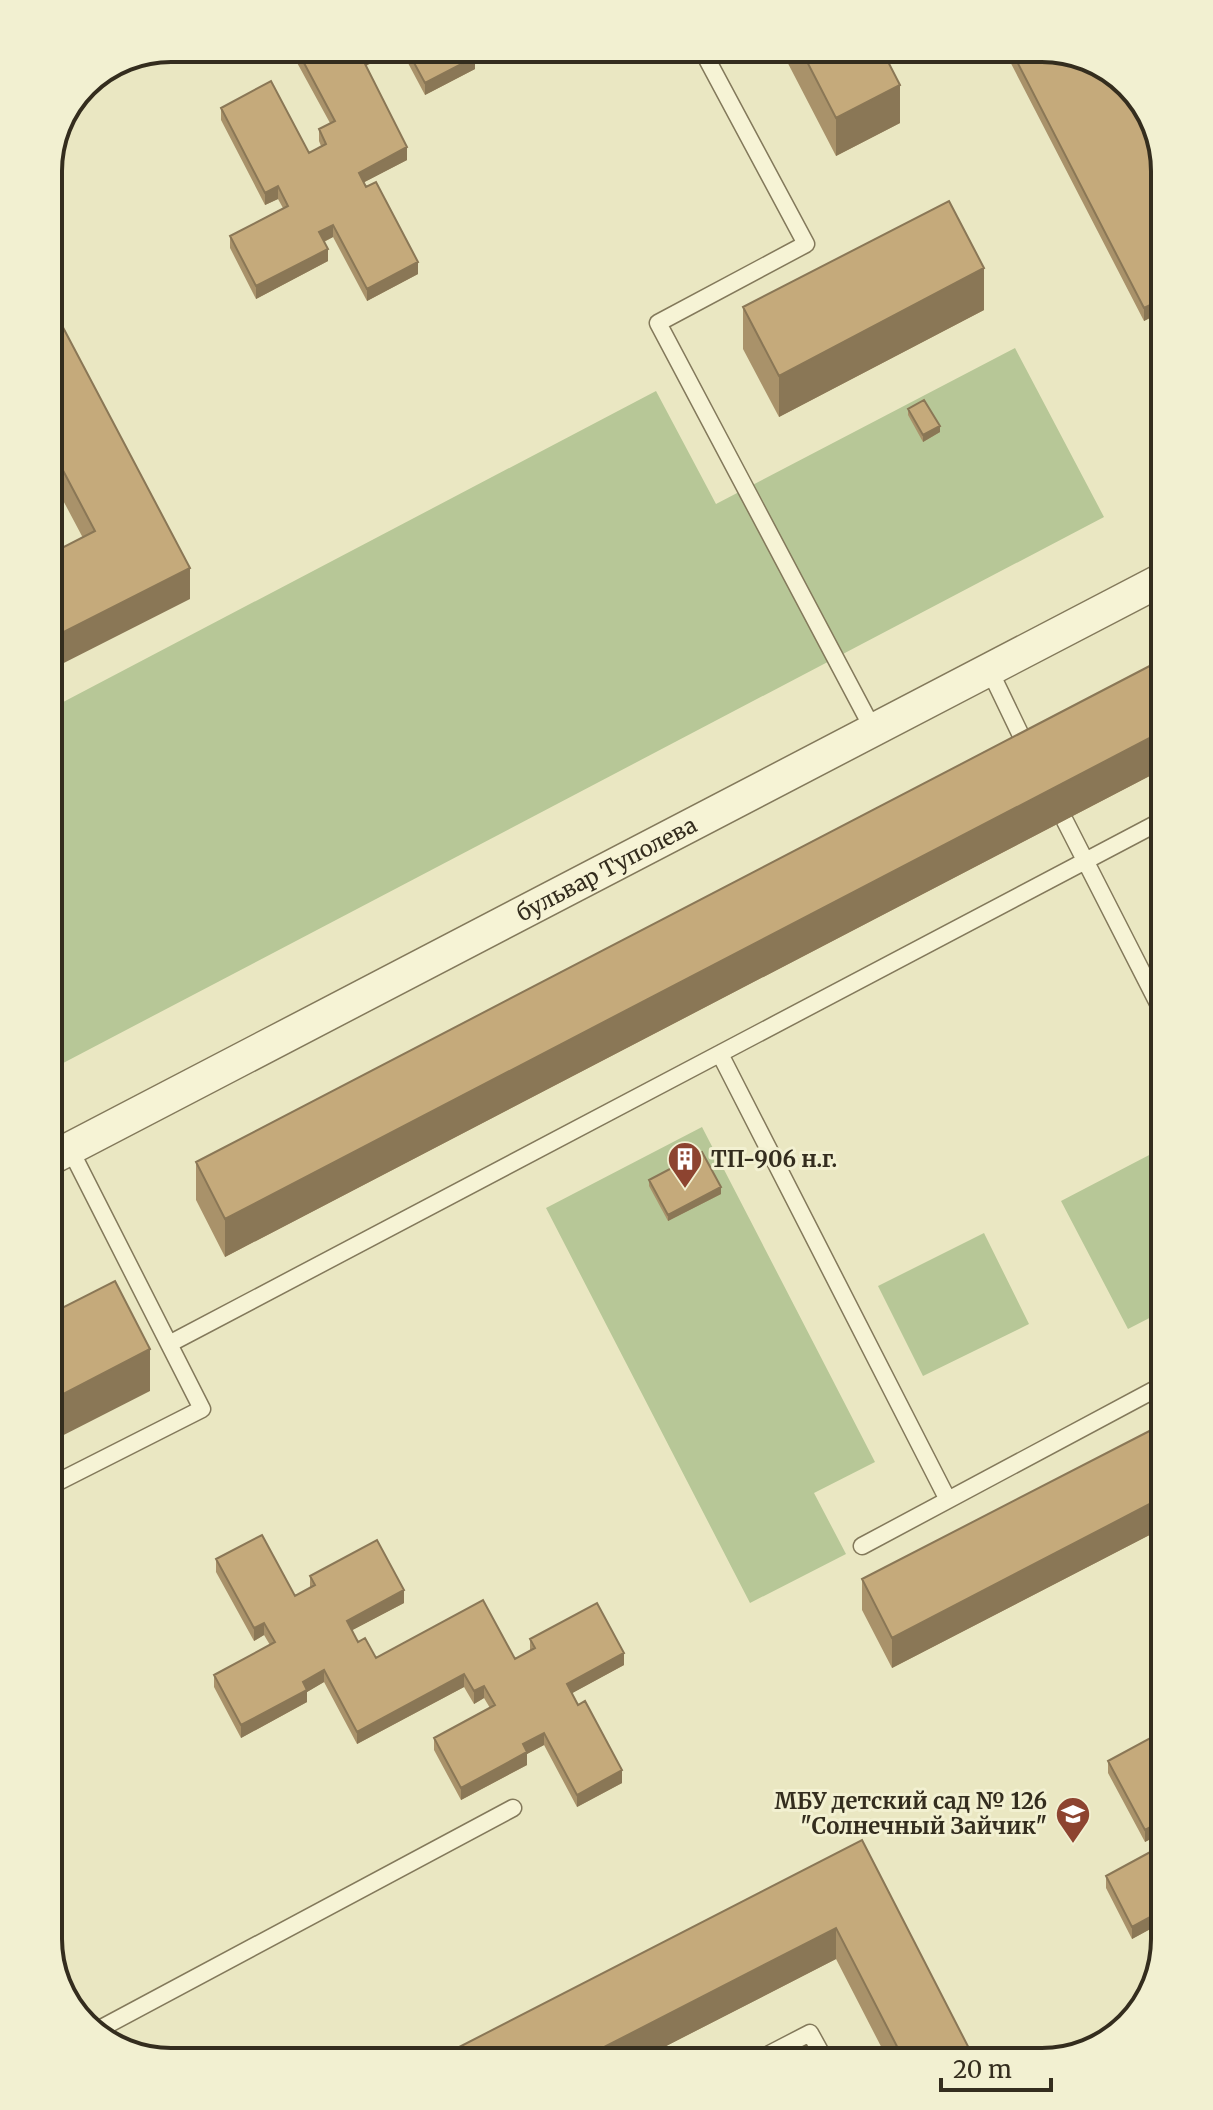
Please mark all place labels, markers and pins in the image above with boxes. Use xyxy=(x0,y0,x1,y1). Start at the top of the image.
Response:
building icon: ТП-906 н.г. xyxy=(666,1140,704,1190)
place label: ТП-906 н.г. xyxy=(711,1145,837,1173)
place label: МБУ детский сад № 126 "Cолнечный Зайчик" xyxy=(774,1787,1047,1840)
school or university icon: МБУ детский сад № 126 "Cолнечный Зайчик" xyxy=(1054,1795,1092,1845)

